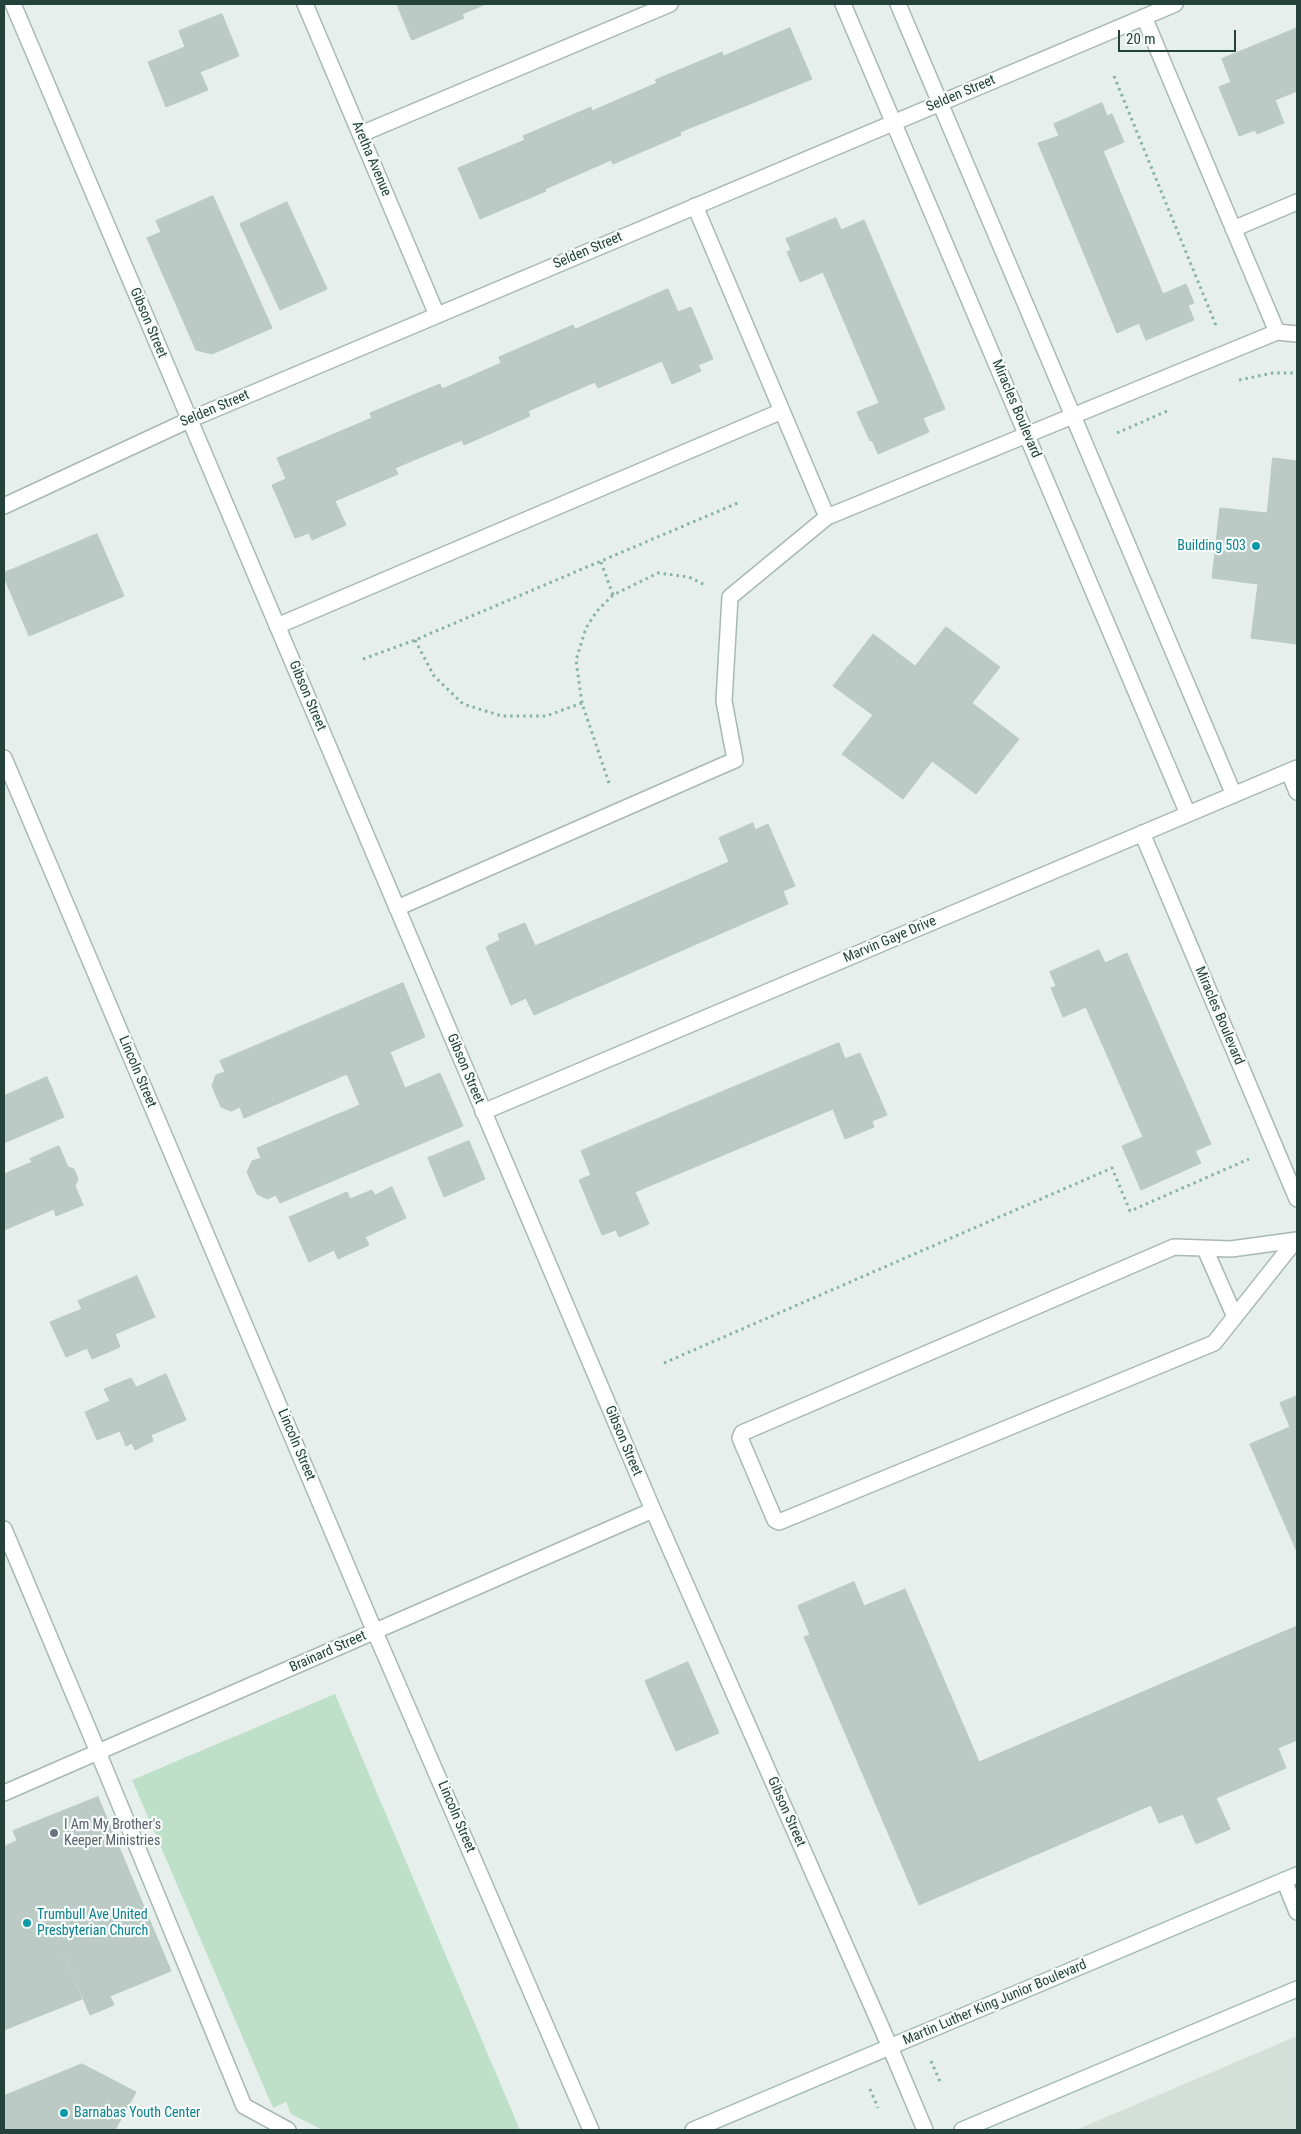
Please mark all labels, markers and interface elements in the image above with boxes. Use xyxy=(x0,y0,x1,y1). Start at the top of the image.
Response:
scale bar xyxy=(1121,20,1238,52)
text: 20 m xyxy=(1126,30,1156,48)
street label: Selden Street xyxy=(924,72,998,116)
street label: Aretha Avenue xyxy=(348,119,394,199)
street label: Selden Street xyxy=(551,229,625,273)
street label: Gibson Street xyxy=(126,285,170,361)
street label: Miracles Boulevard xyxy=(988,357,1044,461)
street label: Selden Street xyxy=(178,387,252,431)
place label: Building 503 xyxy=(1177,538,1246,554)
marker: Building 503 xyxy=(1250,540,1262,552)
street label: Gibson Street xyxy=(285,658,329,734)
street label: Marvin Gaye Drive xyxy=(841,913,939,967)
street label: Miracles Boulevard xyxy=(1191,964,1247,1068)
street label: Gibson Street xyxy=(443,1031,487,1107)
street label: Lincoln Street xyxy=(114,1034,160,1110)
street label: Gibson Street xyxy=(601,1403,645,1479)
street label: Lincoln Street xyxy=(273,1407,319,1483)
street label: Brainard Street xyxy=(287,1628,369,1676)
street label: Gibson Street xyxy=(763,1775,809,1849)
street label: Lincoln Street xyxy=(433,1779,479,1855)
place label: I Am My Brother's Keeper Ministries xyxy=(64,1817,161,1850)
marker: I Am My Brother's Keeper Ministries xyxy=(48,1827,60,1839)
place label: Trumbull Ave United Presbyterian Church xyxy=(37,1907,148,1940)
marker: Trumbull Ave United Presbyterian Church xyxy=(21,1917,33,1929)
street label: Martin Luther King Junior Boulevard xyxy=(901,1957,1089,2049)
place label: Barnabas Youth Center xyxy=(74,2105,200,2121)
marker: Barnabas Youth Center xyxy=(58,2107,70,2119)

